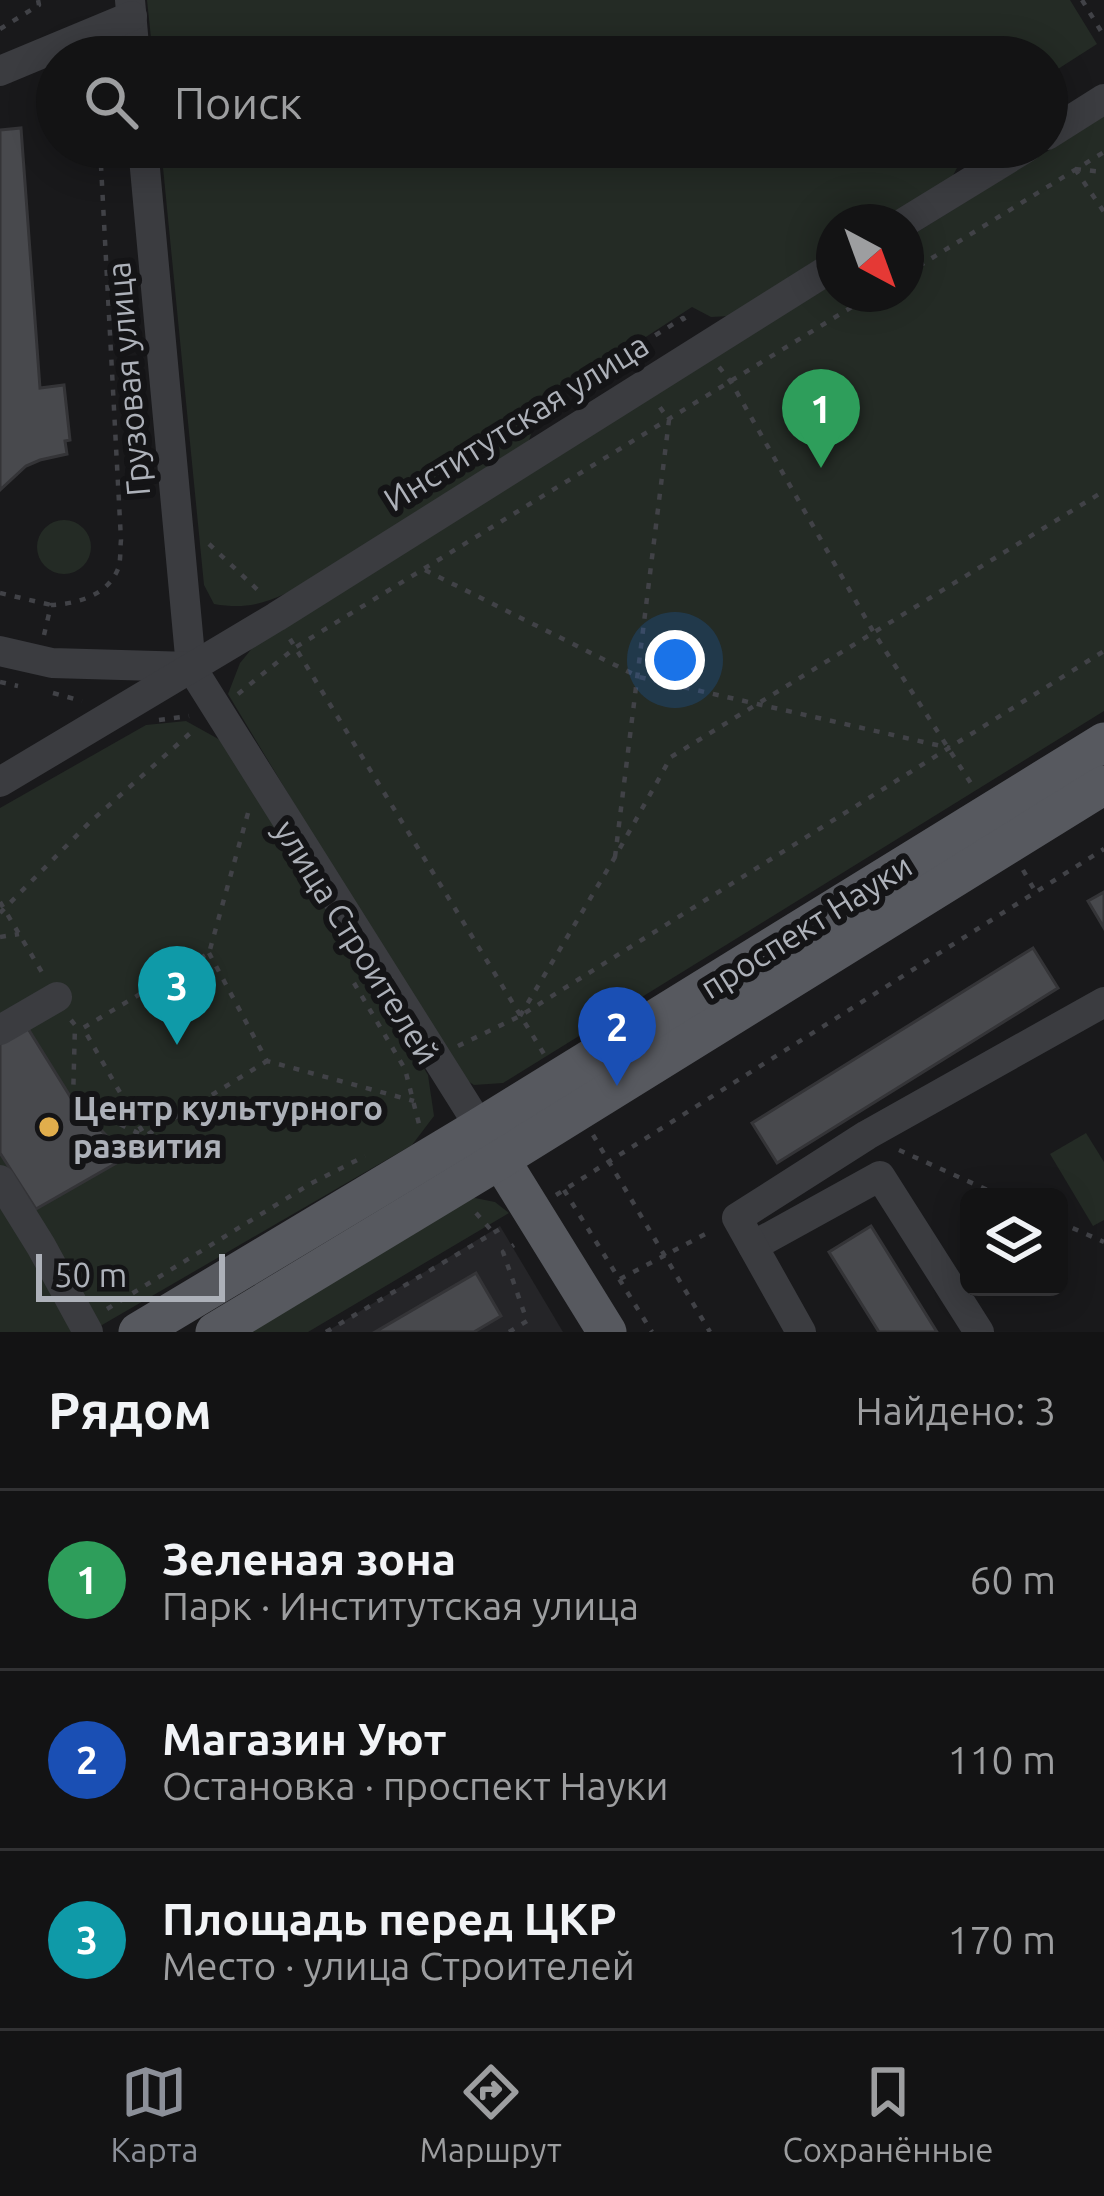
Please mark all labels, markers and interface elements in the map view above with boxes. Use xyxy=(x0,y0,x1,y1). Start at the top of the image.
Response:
search box xyxy=(36,36,1068,168)
icon: search xyxy=(78,69,144,135)
text: Поиск xyxy=(174,77,302,128)
north arrow xyxy=(816,204,924,312)
street label: Грузовая улица xyxy=(99,260,156,498)
street label: Институтская улица xyxy=(377,325,655,518)
pin: 1 xyxy=(782,369,860,468)
your location xyxy=(645,630,705,690)
street label: улица Строителей xyxy=(267,813,447,1070)
street label: проспект Науки xyxy=(693,846,918,1005)
pin: 3 xyxy=(138,946,216,1045)
pin: 2 xyxy=(578,987,656,1086)
place label: Центр культурного развития xyxy=(73,1089,383,1164)
marker: Центр культурного развития xyxy=(36,1114,62,1140)
map controls xyxy=(960,1188,1068,1296)
button: layers xyxy=(960,1188,1068,1296)
scale bar xyxy=(36,1248,225,1301)
text: 50 m xyxy=(54,1256,127,1293)
text: Рядом xyxy=(48,1381,212,1439)
text: Найдено: 3 xyxy=(856,1389,1056,1432)
text: Зеленая зона xyxy=(162,1533,456,1584)
text: 1 xyxy=(76,1558,98,1601)
text: 60 m xyxy=(969,1558,1056,1601)
text: Парк · Институтская улица xyxy=(162,1584,639,1627)
text: Магазин Уют xyxy=(162,1713,446,1764)
text: 2 xyxy=(76,1738,98,1781)
text: 110 m xyxy=(947,1738,1056,1781)
text: Остановка · проспект Науки xyxy=(162,1764,669,1807)
text: Площадь перед ЦКР xyxy=(162,1893,617,1944)
text: 3 xyxy=(76,1918,98,1961)
text: 170 m xyxy=(947,1918,1056,1961)
text: Место · улица Строителей xyxy=(162,1944,635,1987)
tab: Карта xyxy=(110,2059,198,2168)
tab: Маршрут xyxy=(419,2059,562,2168)
tab: Сохранённые xyxy=(783,2059,994,2168)

